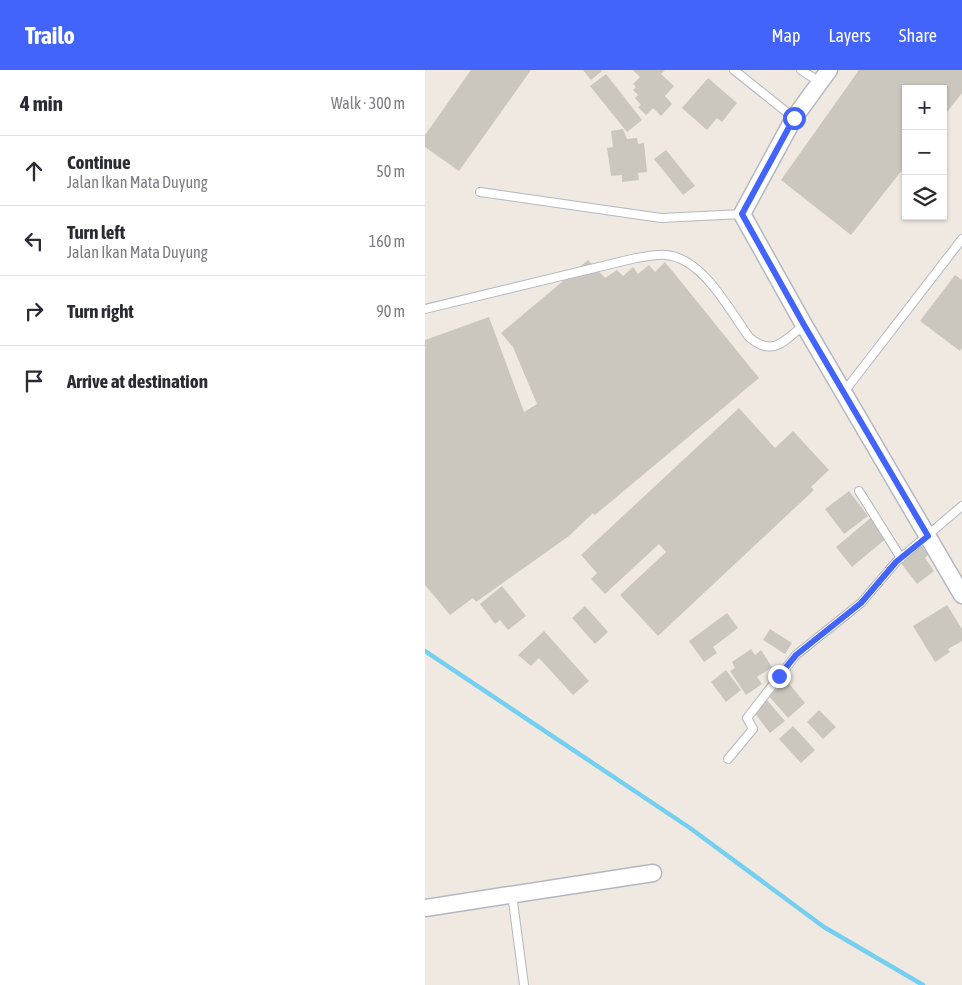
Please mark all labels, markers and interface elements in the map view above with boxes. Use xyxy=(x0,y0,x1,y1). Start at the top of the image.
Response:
text: Trailo xyxy=(25,22,75,49)
text: Map xyxy=(771,25,800,46)
text: Layers xyxy=(828,25,871,46)
text: Share xyxy=(899,25,937,46)
map controls xyxy=(902,85,947,220)
button: + xyxy=(902,85,947,130)
text: 4 min xyxy=(20,91,63,115)
text: Walk · 300 m xyxy=(331,94,405,112)
route start xyxy=(783,107,806,130)
button: − xyxy=(902,130,947,175)
text: Continue xyxy=(67,151,131,173)
icon: ahead xyxy=(20,157,48,185)
text: 50 m xyxy=(376,162,405,180)
text: Jalan Ikan Mata Duyung xyxy=(67,173,208,191)
button: layers xyxy=(902,175,947,220)
text: Turn left xyxy=(67,221,125,243)
icon: left xyxy=(20,227,48,255)
text: 160 m xyxy=(369,232,405,250)
text: Jalan Ikan Mata Duyung xyxy=(67,243,208,261)
icon: right xyxy=(20,297,48,325)
text: Turn right xyxy=(67,300,134,322)
text: 90 m xyxy=(376,302,405,320)
icon: arrive xyxy=(20,367,48,395)
text: Arrive at destination xyxy=(67,370,208,392)
route end xyxy=(768,665,791,688)

